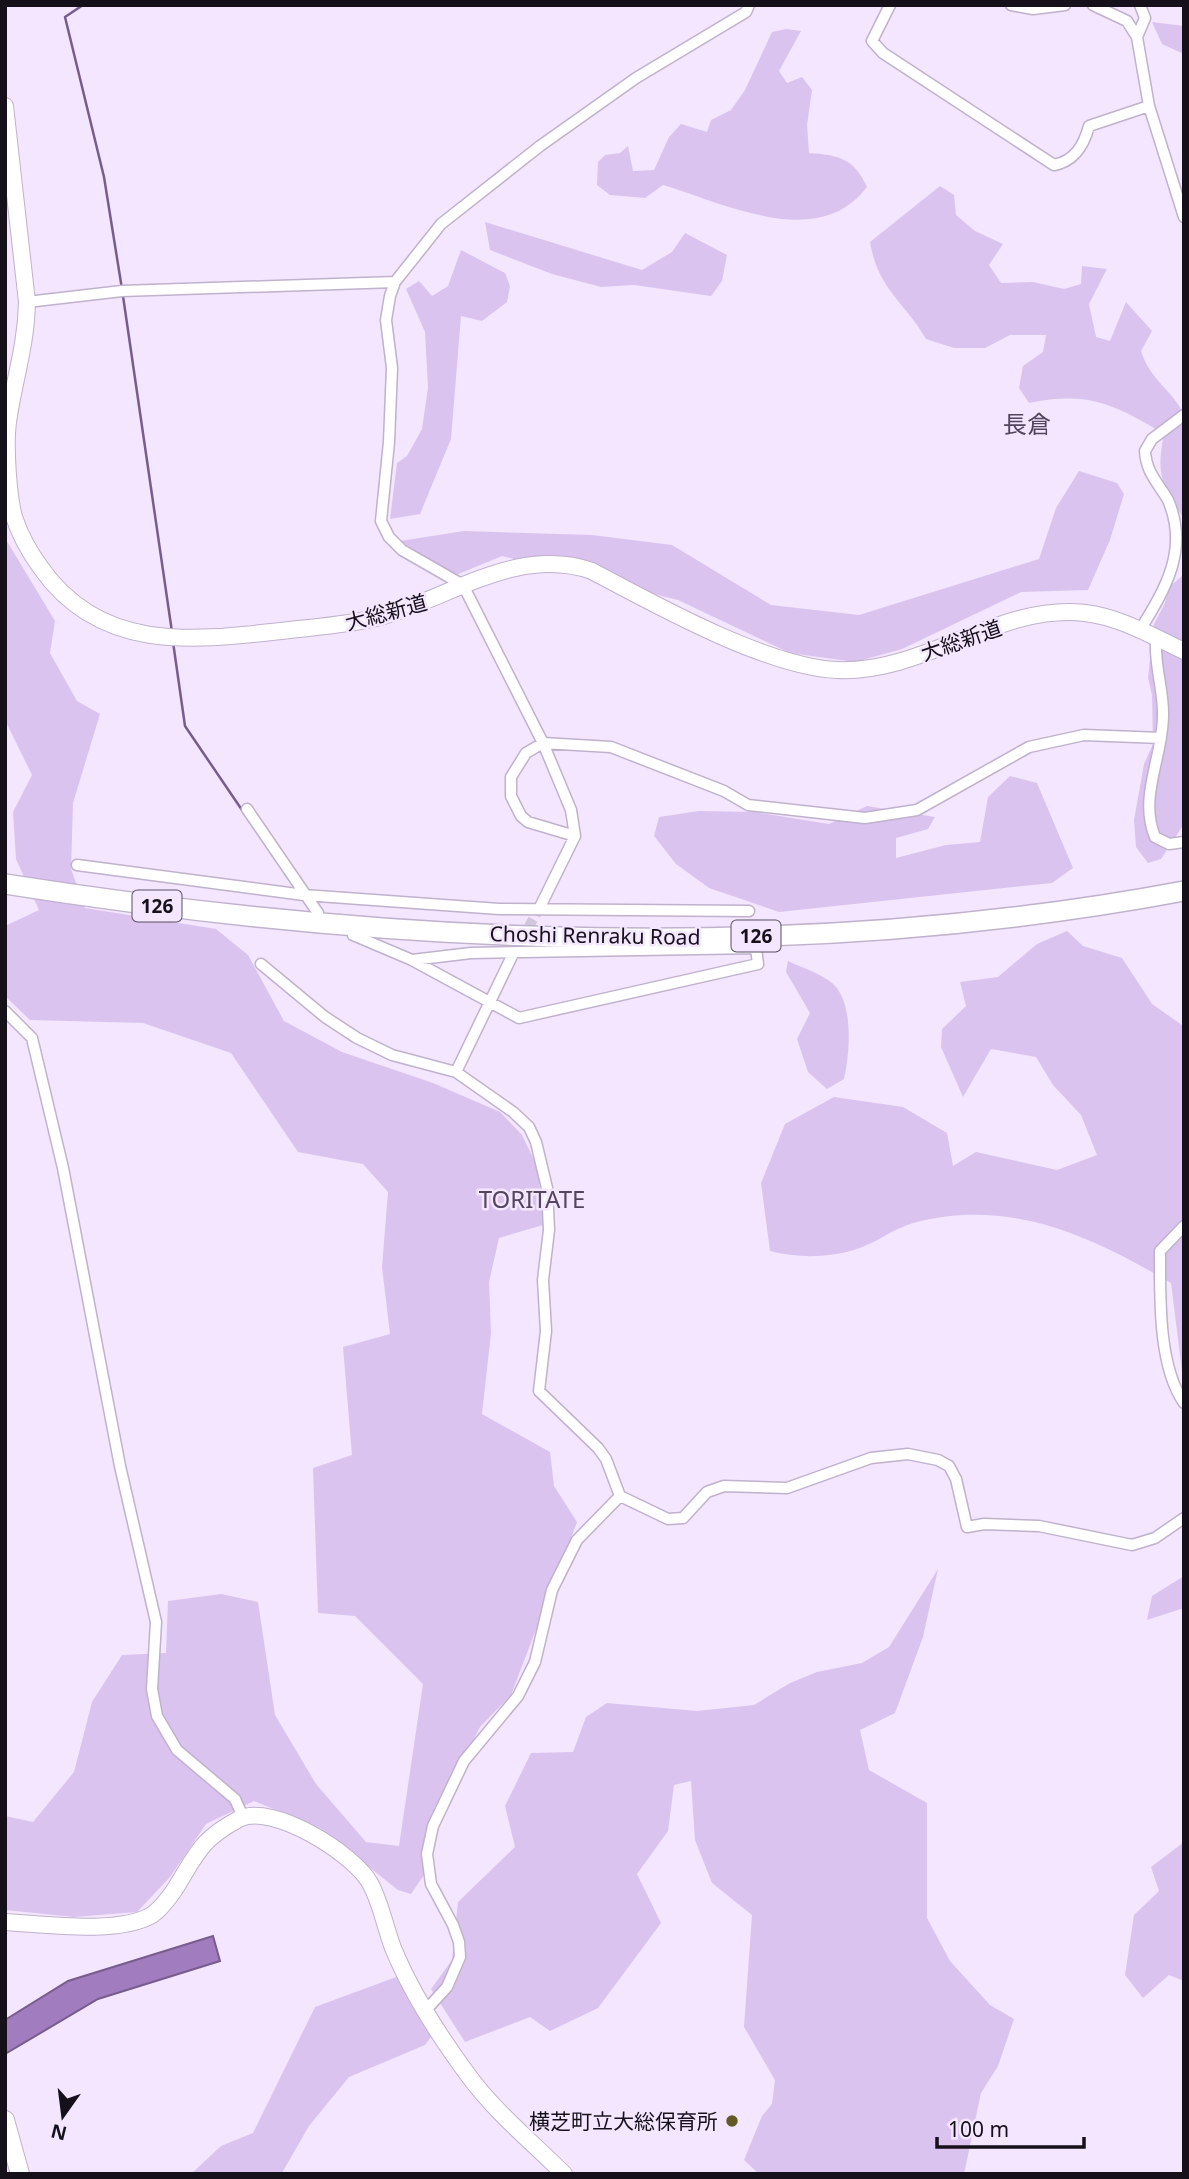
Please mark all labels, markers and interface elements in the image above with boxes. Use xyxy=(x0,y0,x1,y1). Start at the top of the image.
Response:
district label: 長倉 xyxy=(1003,407,1051,440)
street label: 大総新道 xyxy=(342,588,430,636)
street label: 大総新道 xyxy=(917,613,1005,667)
road number: 126 xyxy=(132,890,182,922)
street label: Choshi Renraku Road xyxy=(489,919,701,951)
road number: 126 xyxy=(732,920,780,952)
district label: TORITATE xyxy=(479,1182,585,1215)
north arrow xyxy=(28,2081,98,2151)
scale bar xyxy=(937,2106,1084,2150)
place label: 横芝町立大総保育所 xyxy=(529,2107,718,2135)
marker: 横芝町立大総保育所 xyxy=(724,2113,740,2129)
text: 100 m xyxy=(948,2115,1009,2143)
text: N xyxy=(48,2118,70,2147)

